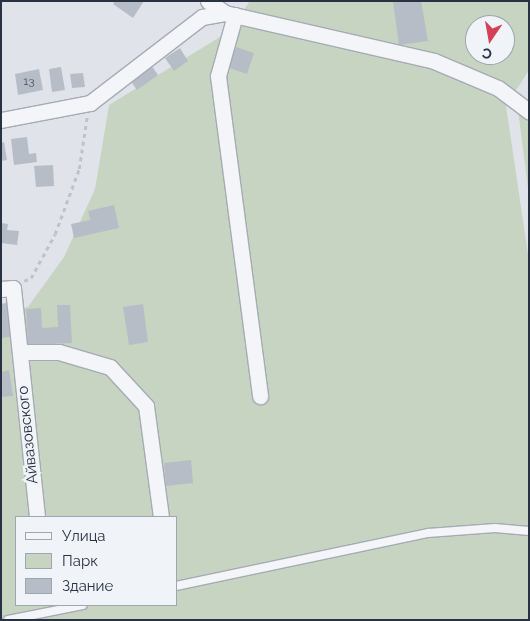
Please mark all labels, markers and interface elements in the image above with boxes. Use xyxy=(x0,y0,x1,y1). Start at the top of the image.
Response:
north arrow xyxy=(465,15,515,65)
text: С xyxy=(481,45,493,63)
house number: 13 xyxy=(23,75,35,89)
street label: Айвазовского xyxy=(14,385,42,485)
legend xyxy=(15,516,178,606)
text: Улица xyxy=(62,527,106,545)
text: Парк xyxy=(62,552,98,570)
text: Здание xyxy=(62,577,113,595)

